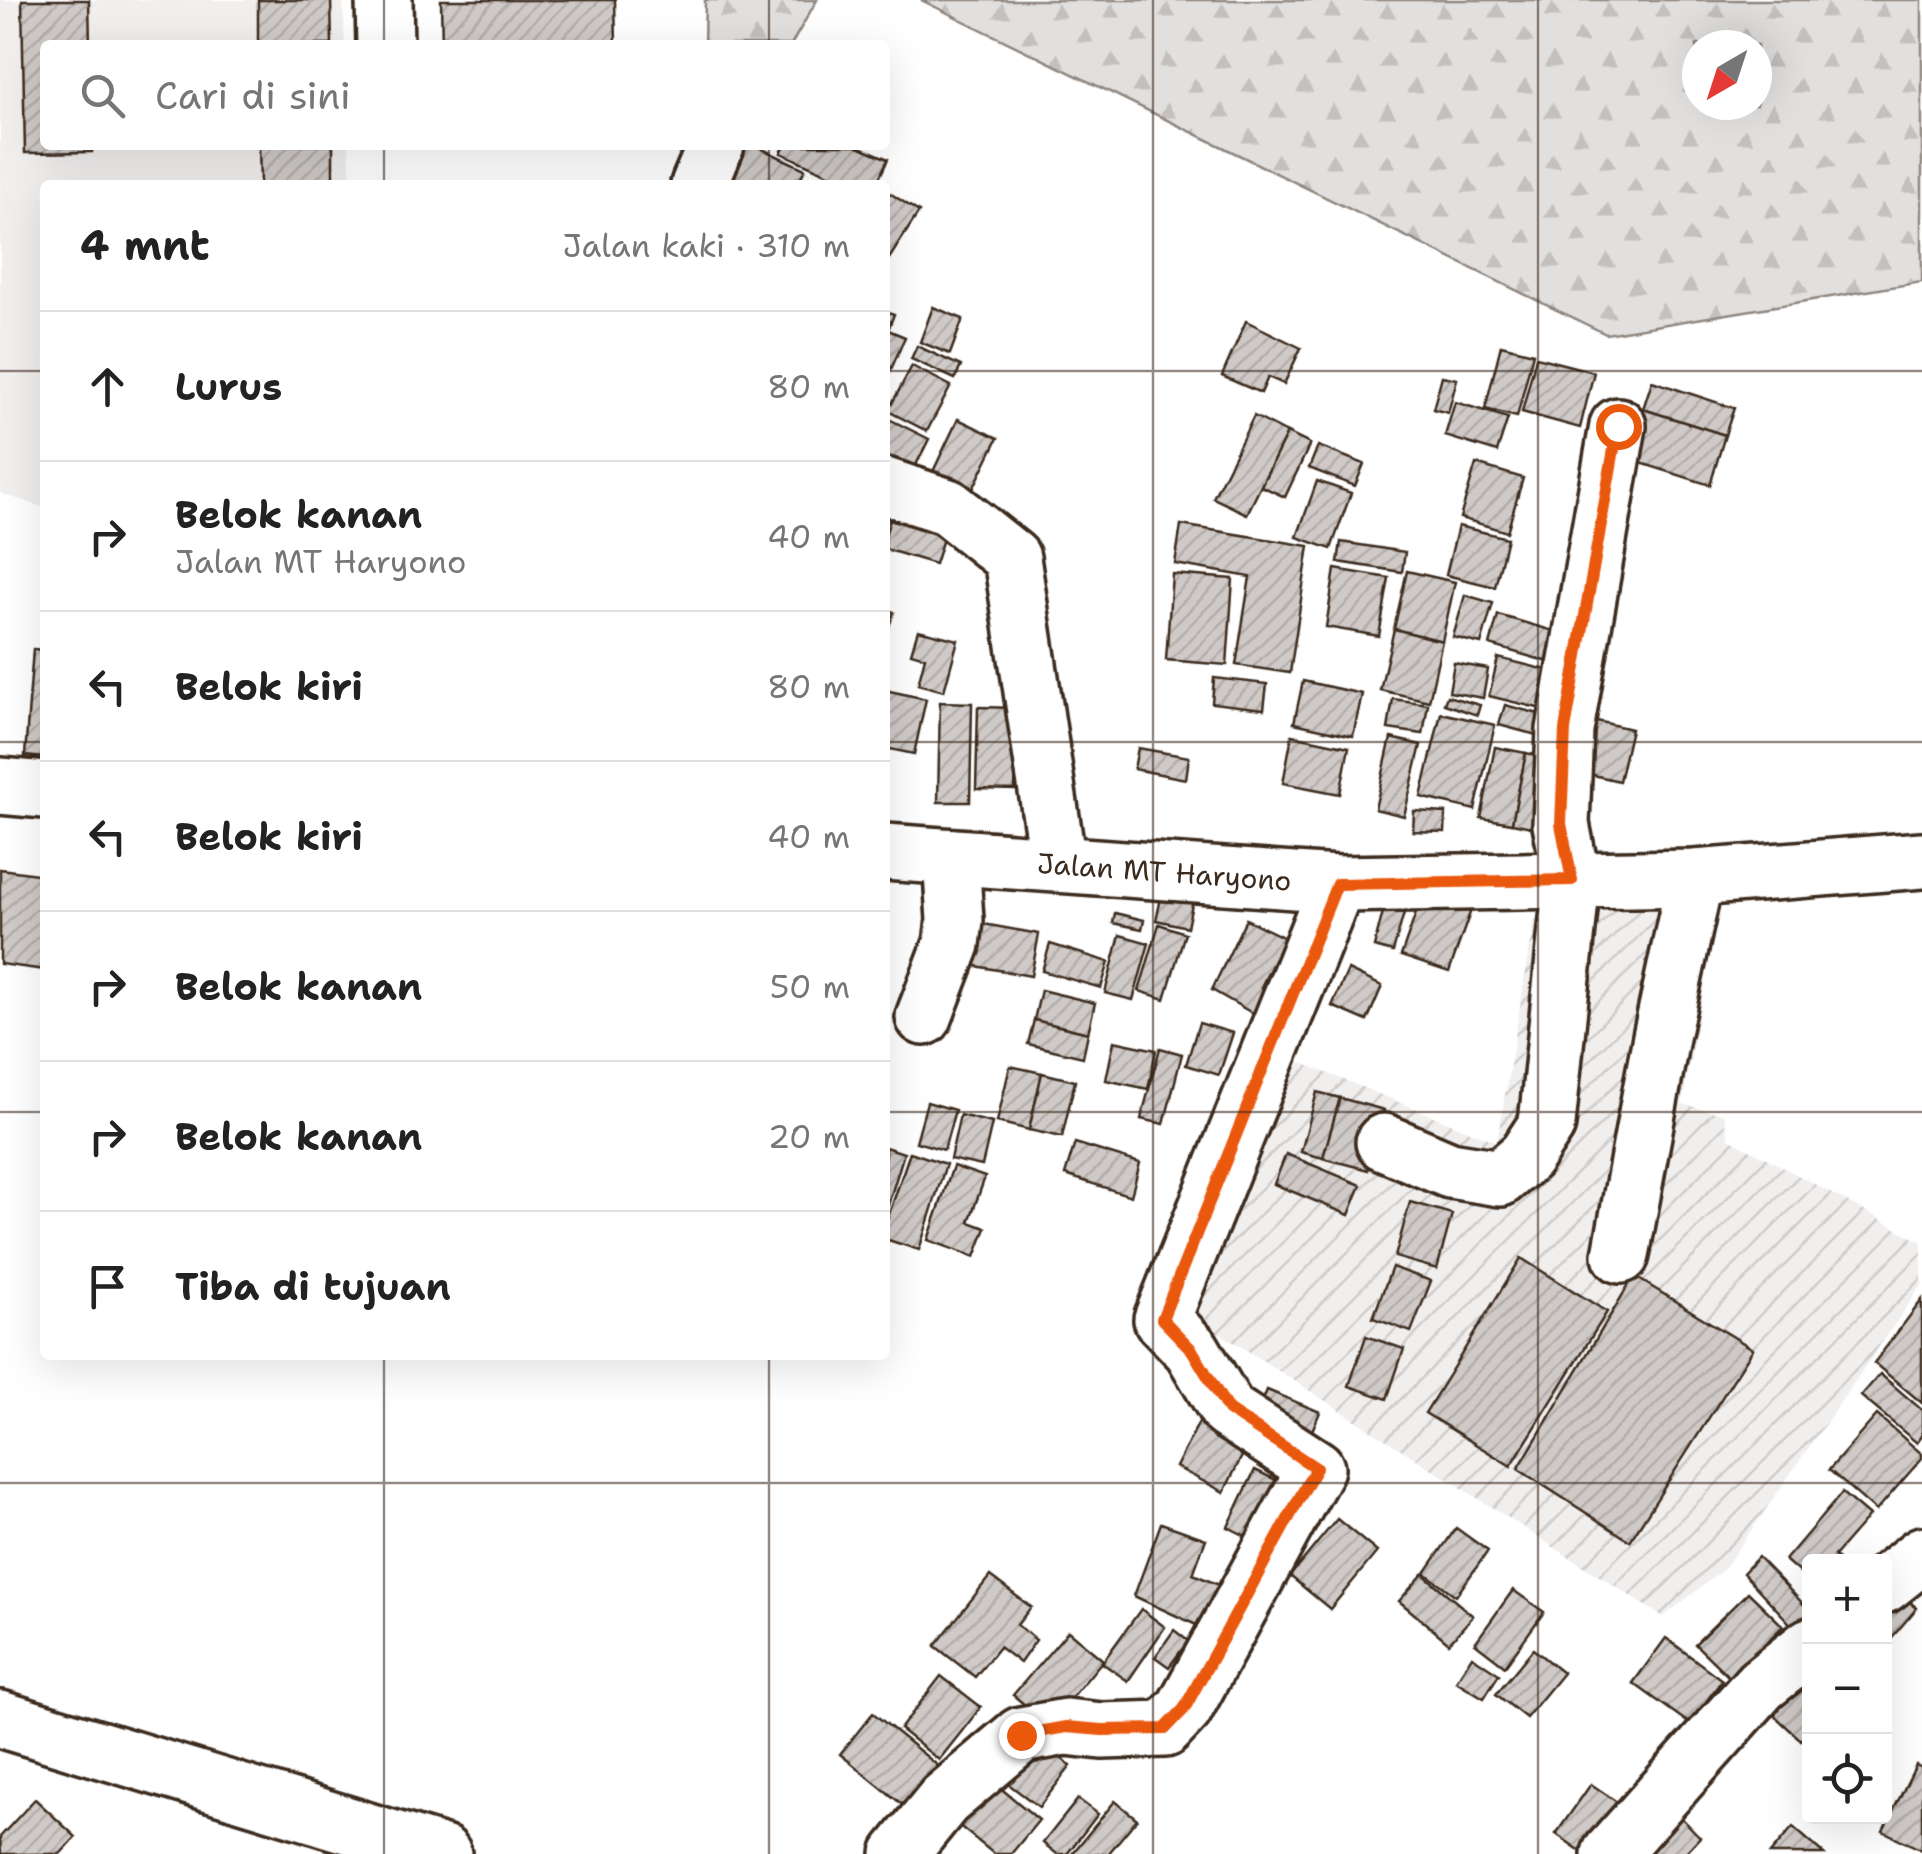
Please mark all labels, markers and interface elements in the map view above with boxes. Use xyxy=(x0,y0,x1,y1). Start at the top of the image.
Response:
north arrow xyxy=(1682,30,1772,120)
search box xyxy=(40,40,890,150)
icon: search xyxy=(75,68,130,123)
text: Cari di sini xyxy=(155,70,351,121)
text: 4 mnt xyxy=(80,217,210,273)
text: Jalan kaki · 310 m xyxy=(563,224,850,267)
icon: ahead xyxy=(80,359,135,414)
text: Lurus xyxy=(175,361,282,412)
text: 80 m xyxy=(767,365,850,408)
route start xyxy=(1596,404,1642,450)
text: Belok kanan xyxy=(175,489,422,540)
icon: right xyxy=(80,509,135,564)
text: 40 m xyxy=(767,515,850,558)
text: Jalan MT Haryono xyxy=(175,540,466,583)
icon: left xyxy=(80,659,135,714)
text: Belok kiri xyxy=(175,661,363,712)
text: 80 m xyxy=(767,665,850,708)
icon: left xyxy=(80,809,135,864)
text: Belok kiri xyxy=(175,811,363,862)
text: 40 m xyxy=(767,815,850,858)
street label: Jalan MT Haryono xyxy=(1036,844,1293,900)
icon: right xyxy=(80,959,135,1014)
text: Belok kanan xyxy=(175,961,422,1012)
text: 50 m xyxy=(770,965,850,1008)
icon: right xyxy=(80,1109,135,1164)
text: Belok kanan xyxy=(175,1111,422,1162)
text: 20 m xyxy=(768,1115,850,1158)
icon: arrive xyxy=(80,1259,135,1314)
text: Tiba di tujuan xyxy=(175,1261,451,1312)
map controls xyxy=(1802,1554,1892,1824)
button: + xyxy=(1802,1554,1892,1644)
button: − xyxy=(1802,1644,1892,1734)
route end xyxy=(999,1713,1045,1759)
button: locate xyxy=(1802,1734,1892,1824)

